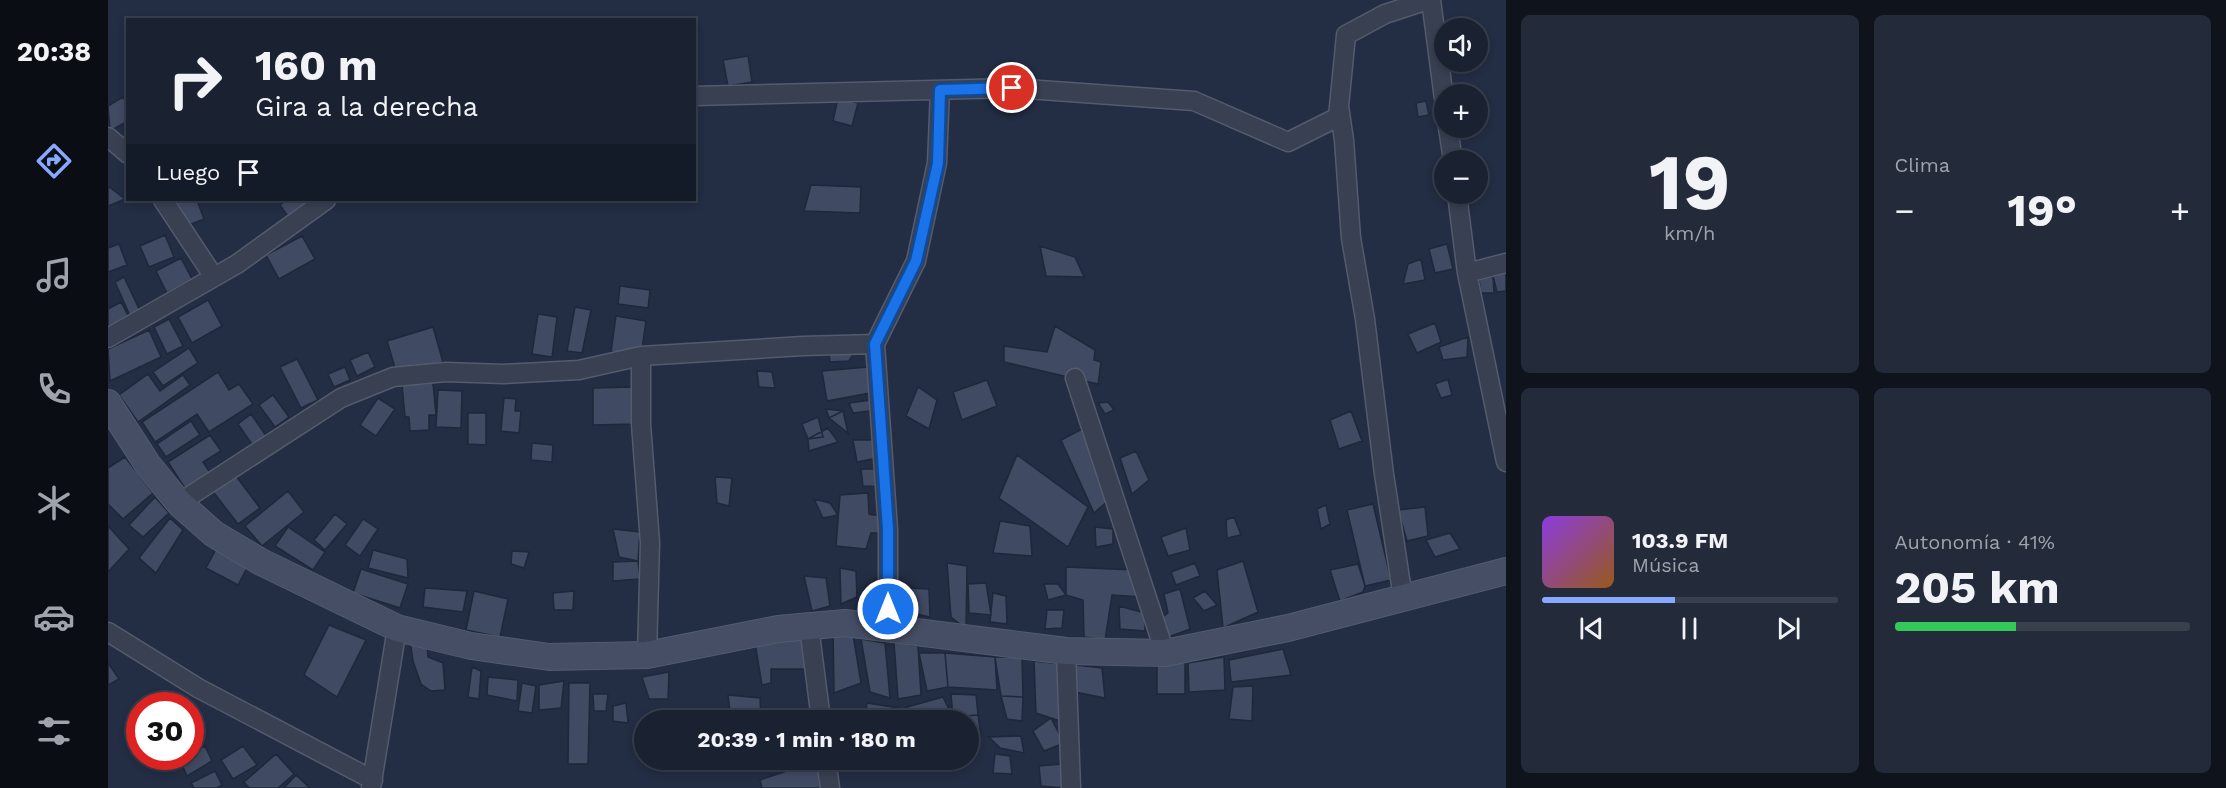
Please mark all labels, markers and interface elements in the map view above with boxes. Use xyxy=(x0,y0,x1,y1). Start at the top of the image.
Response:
map controls xyxy=(1434,18,1488,204)
button: sound xyxy=(1434,18,1488,72)
text: 20:38 xyxy=(17,36,91,68)
text: 160 m xyxy=(255,41,378,90)
icon: right xyxy=(156,42,234,120)
pin xyxy=(986,62,1037,113)
icon: arrive xyxy=(995,71,1028,104)
button: + xyxy=(1434,84,1488,138)
text: Gira a la derecha xyxy=(255,91,478,123)
text: 19 xyxy=(1649,136,1731,228)
icon: directions xyxy=(33,140,75,182)
button: − xyxy=(1434,150,1488,204)
text: Clima xyxy=(1895,153,1950,177)
icon: arrive xyxy=(232,156,265,189)
text: Luego xyxy=(156,160,220,185)
text: 19° xyxy=(2008,184,2077,237)
text: − xyxy=(1895,191,1914,230)
text: + xyxy=(2170,191,2190,230)
text: km/h xyxy=(1664,221,1716,245)
icon: music xyxy=(33,254,75,296)
icon: phone xyxy=(33,368,75,410)
icon: climate xyxy=(33,482,75,524)
text: 103.9 FM xyxy=(1632,528,1728,553)
text: Autonomía · 41% xyxy=(1895,530,2055,554)
text: Música xyxy=(1632,553,1700,577)
text: 205 km xyxy=(1895,561,2059,614)
position arrow xyxy=(856,577,920,641)
icon: car xyxy=(33,596,75,638)
icon: previous xyxy=(1575,612,1608,645)
icon: pause xyxy=(1673,612,1706,645)
icon: next xyxy=(1772,612,1805,645)
speed limit sign: 30 xyxy=(126,692,204,770)
icon: filters xyxy=(33,710,75,752)
text: 20:39 · 1 min · 180 m xyxy=(697,727,916,752)

